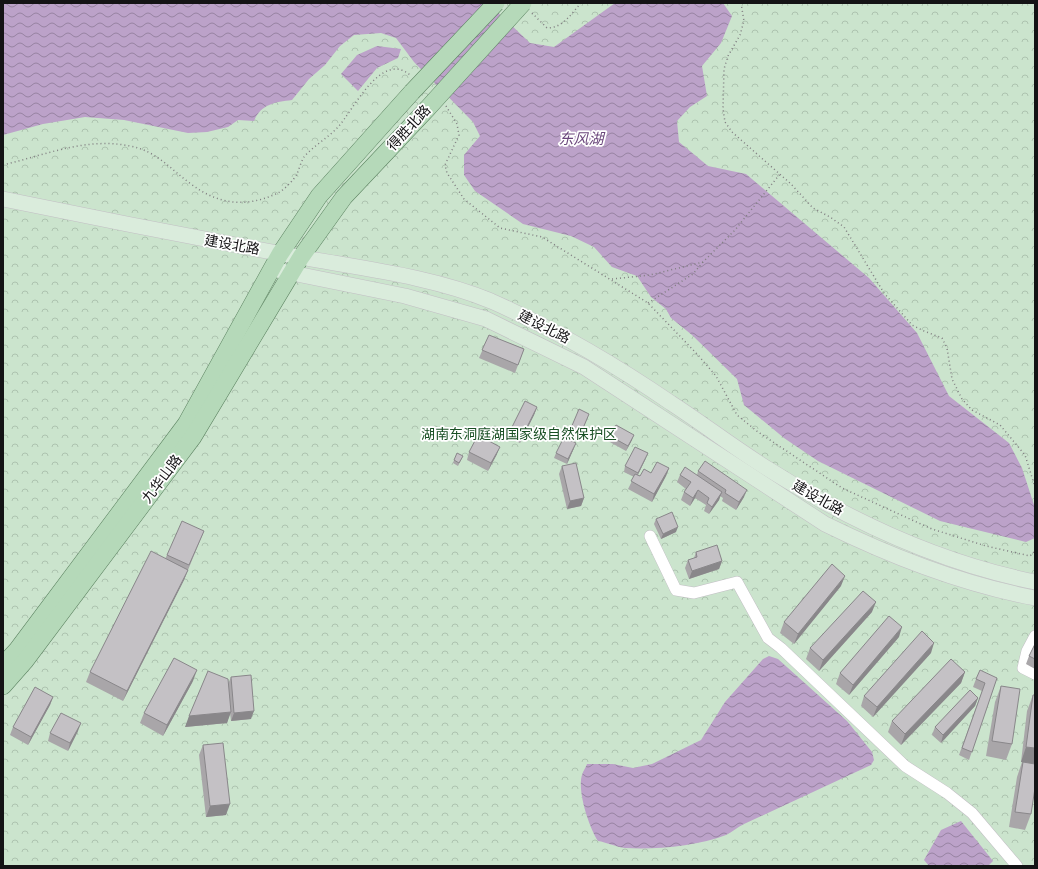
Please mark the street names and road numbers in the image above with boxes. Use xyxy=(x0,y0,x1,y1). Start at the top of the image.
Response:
street label: 得胜北路 xyxy=(384,102,434,154)
street label: 建设北路 xyxy=(203,232,261,258)
street label: 建设北路 xyxy=(515,307,573,347)
street label: 九华山路 xyxy=(138,452,186,506)
street label: 建设北路 xyxy=(789,477,847,519)

